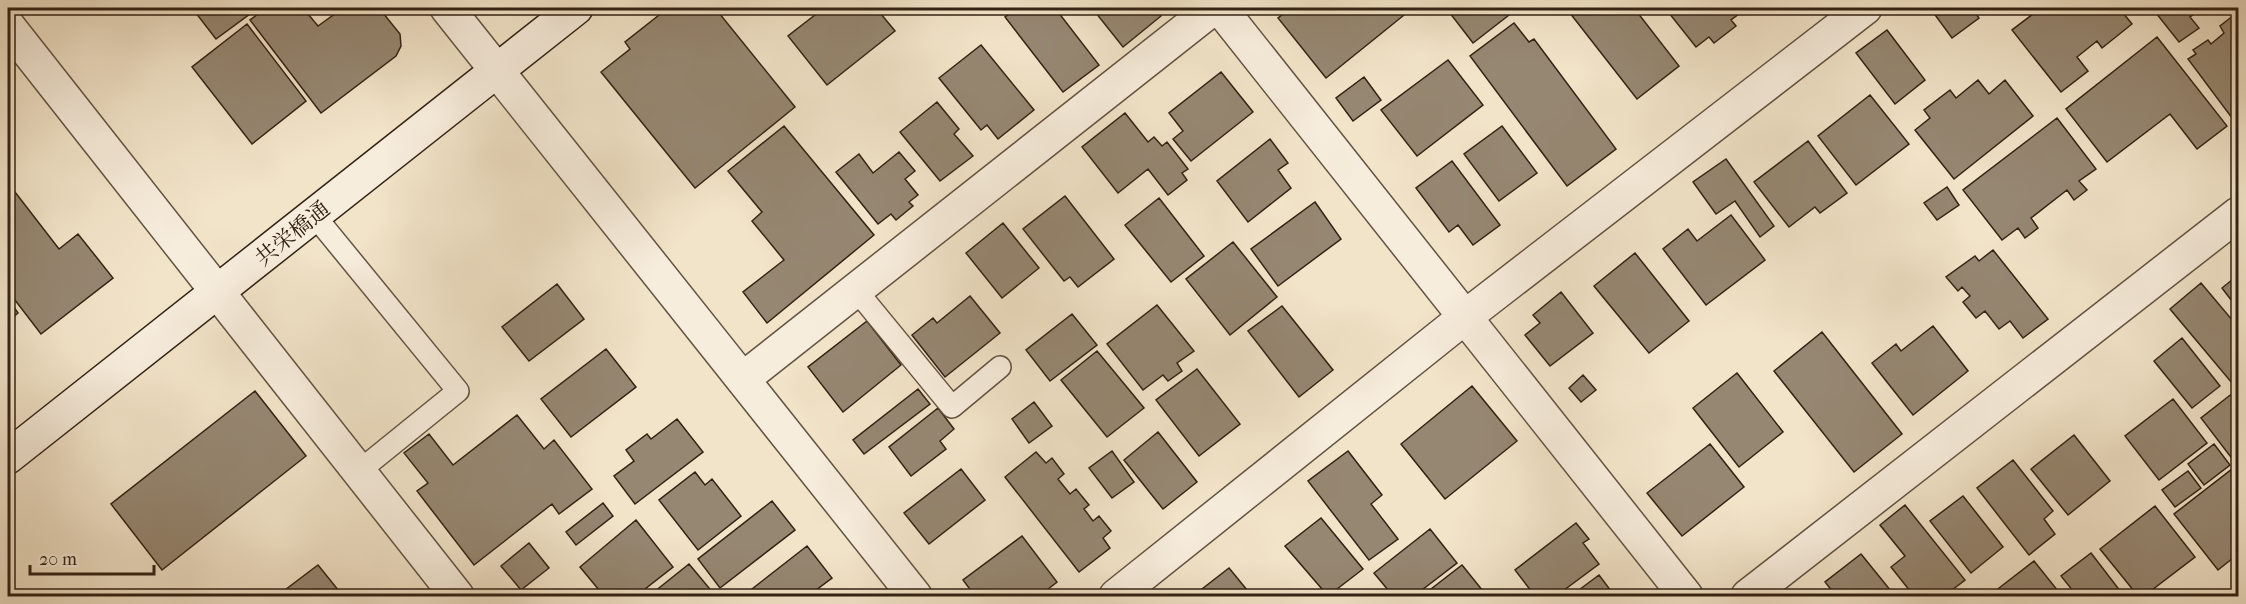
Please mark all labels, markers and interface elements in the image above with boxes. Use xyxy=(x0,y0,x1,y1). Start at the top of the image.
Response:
street label: 共栄橋通 xyxy=(250,196,335,272)
scale bar xyxy=(30,538,154,576)
text: 20 m xyxy=(39,549,77,570)

